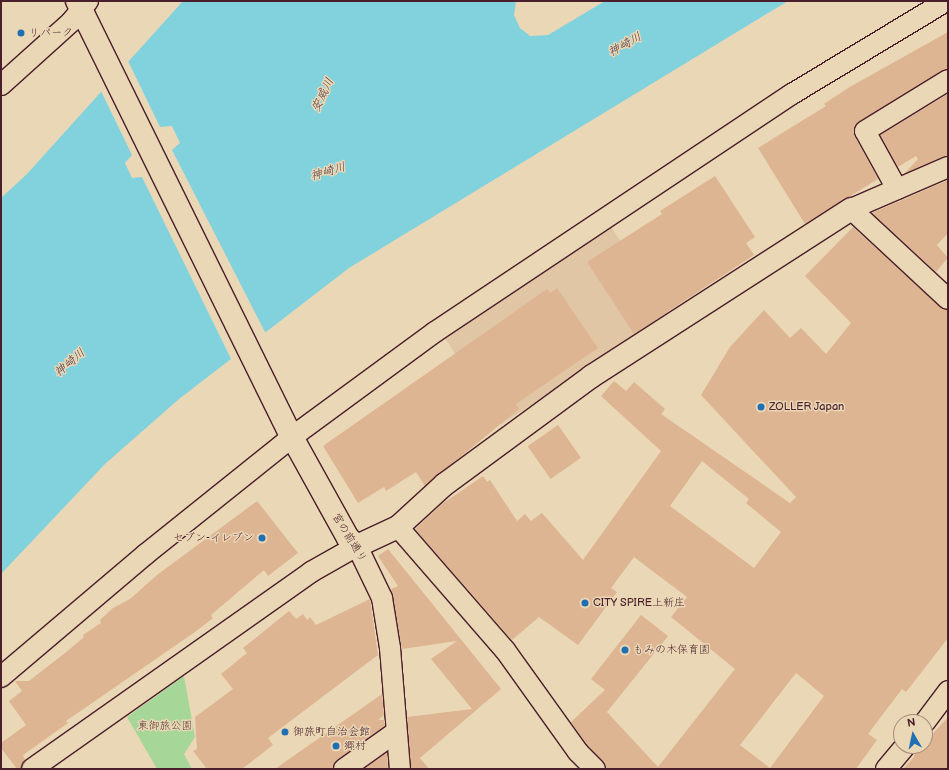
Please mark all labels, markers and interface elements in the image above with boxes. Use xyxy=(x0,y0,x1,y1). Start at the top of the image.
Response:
place label: リパーク xyxy=(29,26,73,40)
marker: リパーク xyxy=(16,28,26,38)
water label: 神崎川 xyxy=(606,30,644,60)
water label: 安威川 xyxy=(309,76,337,114)
water label: 神崎川 xyxy=(309,160,347,184)
water label: 神崎川 xyxy=(52,346,88,380)
place label: ZOLLER Japan xyxy=(769,400,845,414)
marker: ZOLLER Japan xyxy=(756,402,766,412)
street label: 宮の前通り xyxy=(329,511,369,565)
place label: セブン-イレブン xyxy=(173,531,254,545)
marker: セブン-イレブン xyxy=(257,533,267,543)
place label: CITY SPIRE上新庄 xyxy=(593,596,685,610)
marker: CITY SPIRE上新庄 xyxy=(580,598,590,608)
place label: もみの木保育園 xyxy=(633,643,710,657)
marker: もみの木保育園 xyxy=(620,645,630,655)
north arrow xyxy=(893,714,933,754)
text: N xyxy=(906,716,916,730)
park label: 東御旅公園 xyxy=(138,719,192,733)
place label: 御旅町自治会館 xyxy=(293,725,370,739)
marker: 御旅町自治会館 xyxy=(280,727,290,737)
place label: 郷村 xyxy=(344,739,366,753)
marker: 郷村 xyxy=(331,741,341,751)

